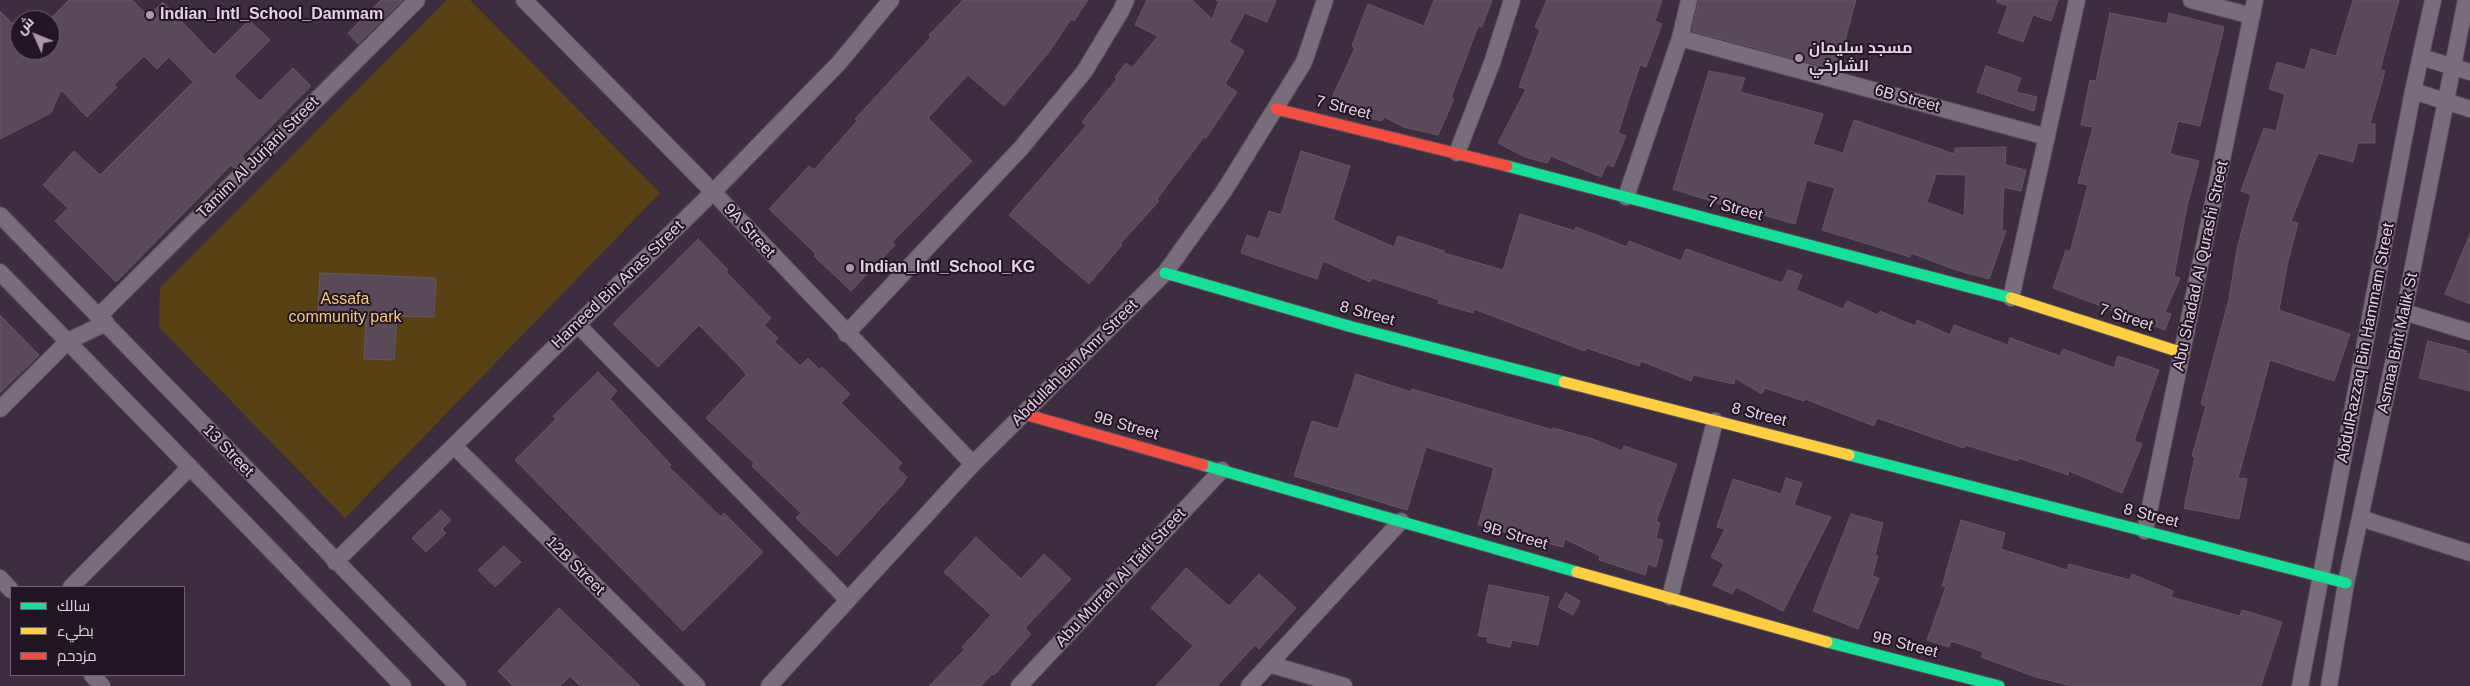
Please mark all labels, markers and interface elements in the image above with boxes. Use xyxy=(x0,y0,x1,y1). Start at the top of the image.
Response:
place label: Indian_Intl_School_Dammam xyxy=(160,5,383,25)
marker: Indian_Intl_School_Dammam xyxy=(144,9,156,21)
north arrow xyxy=(10,10,60,60)
text: ش xyxy=(13,13,37,37)
place label: مسجد سليمان الشارخي xyxy=(1809,39,1913,77)
marker: مسجد سليمان الشارخي xyxy=(1793,52,1805,64)
street label: 6B Street xyxy=(1872,81,1942,117)
street label: 7 Street xyxy=(1313,92,1373,124)
street label: Tamim Al Jurjani Street xyxy=(193,93,323,223)
street label: Abu Shadad Al Qurashi Street xyxy=(2169,159,2233,373)
street label: 7 Street xyxy=(1705,192,1765,226)
street label: 9A Street xyxy=(719,200,779,262)
street label: Hameed Bin Anas Street xyxy=(548,217,688,353)
street label: AbdulRazzaq Bin Hammam Street xyxy=(2333,222,2399,464)
place label: Indian_Intl_School_KG xyxy=(860,258,1035,278)
marker: Indian_Intl_School_KG xyxy=(844,262,856,274)
street label: Asmaa Bint Malik St xyxy=(2374,271,2422,415)
park label: Assafa community park xyxy=(289,290,401,328)
street label: Abdullah Bin Amr Street xyxy=(1008,296,1142,430)
street label: 8 Street xyxy=(1337,297,1397,331)
street label: 7 Street xyxy=(2096,300,2156,336)
street label: 8 Street xyxy=(1729,399,1789,431)
street label: 9B Street xyxy=(1091,408,1161,444)
street label: 13 Street xyxy=(199,421,257,481)
street label: 8 Street xyxy=(2121,500,2181,532)
street label: Abu Murrah Al Taifi Street xyxy=(1052,505,1190,651)
street label: 9B Street xyxy=(1480,518,1550,554)
street label: 12B Street xyxy=(541,532,609,600)
legend xyxy=(10,586,185,676)
text: سالك xyxy=(57,597,90,614)
text: بطيء xyxy=(57,622,94,639)
street label: 9B Street xyxy=(1870,628,1940,662)
text: مزدحم xyxy=(57,647,97,664)

